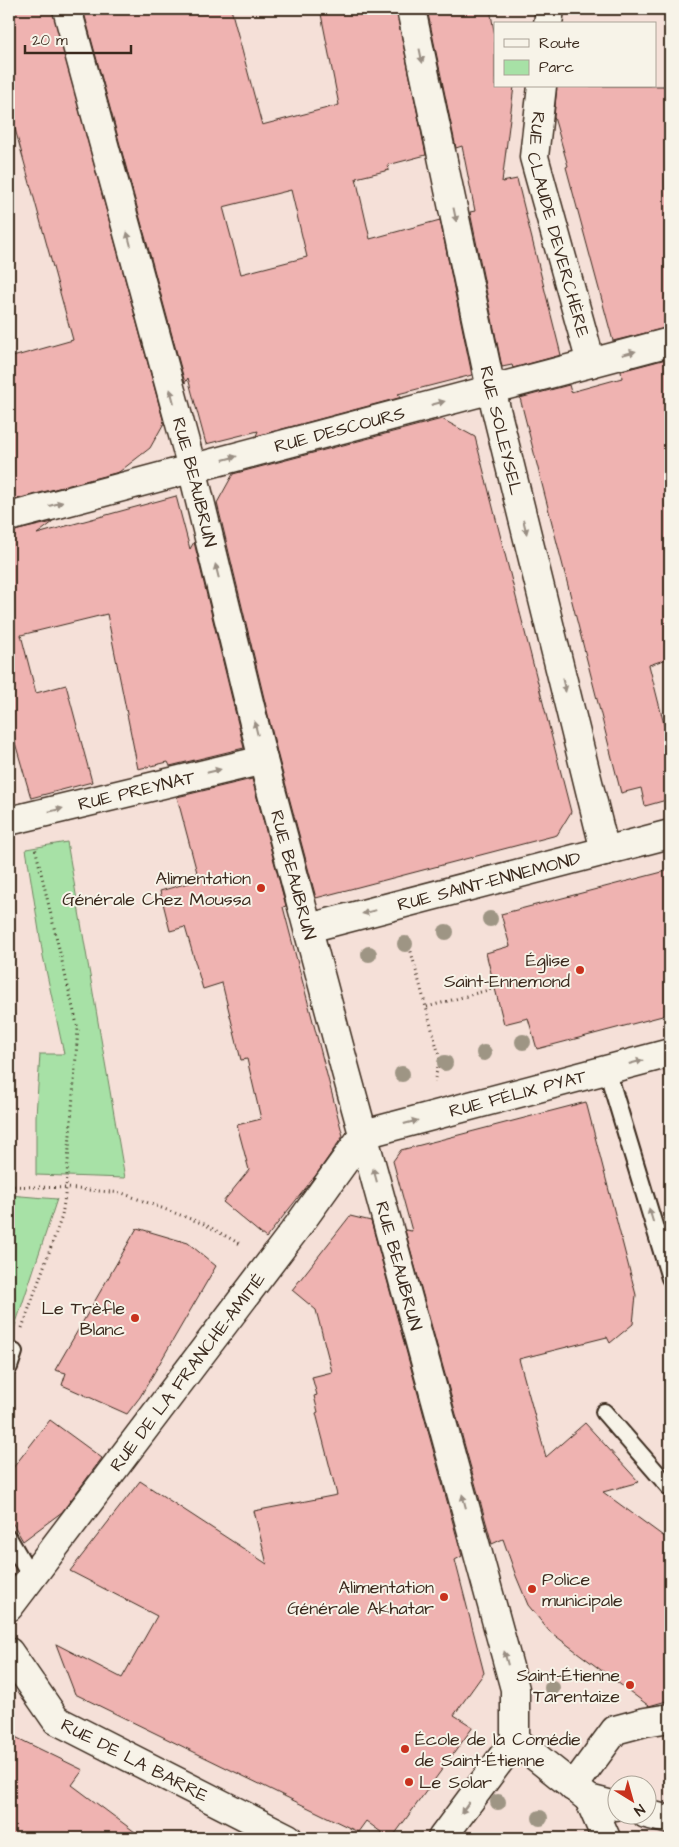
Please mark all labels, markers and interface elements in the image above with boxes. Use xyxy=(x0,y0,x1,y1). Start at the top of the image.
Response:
scale bar xyxy=(25,22,131,54)
legend xyxy=(494,22,656,88)
text: 20 m xyxy=(32,30,68,51)
text: Route xyxy=(539,33,580,54)
one-way arrow xyxy=(417,49,425,64)
text: Parc xyxy=(539,57,574,78)
street label: RUE CLAUDE DEVERCHÈRE xyxy=(521,110,596,341)
one-way arrow xyxy=(451,208,459,224)
one-way arrow xyxy=(125,232,133,247)
one-way arrow xyxy=(621,349,636,357)
street label: RUE SOLEYSEL xyxy=(474,364,529,498)
one-way arrow xyxy=(168,389,176,404)
one-way arrow xyxy=(430,399,445,407)
street label: RUE DESCOURS xyxy=(272,400,408,459)
street label: RUE BEAUBRUN xyxy=(166,414,223,549)
one-way arrow xyxy=(222,454,237,462)
one-way arrow xyxy=(48,500,63,508)
one-way arrow xyxy=(521,520,529,535)
one-way arrow xyxy=(213,563,221,578)
one-way arrow xyxy=(560,678,568,693)
one-way arrow xyxy=(252,721,260,736)
street label: RUE PREYNAT xyxy=(75,764,198,817)
one-way arrow xyxy=(207,767,222,775)
one-way arrow xyxy=(49,806,64,814)
street label: RUE BEAUBRUN xyxy=(264,807,323,942)
street label: RUE SAINT-ENNEMOND xyxy=(395,845,584,917)
place label: Alimentation Générale Chez Moussa xyxy=(62,866,251,912)
marker: Alimentation Générale Chez Moussa xyxy=(255,882,267,894)
one-way arrow xyxy=(362,908,377,916)
place label: Église Saint-Ennemond xyxy=(444,948,570,994)
marker: Église Saint-Ennemond xyxy=(574,964,586,976)
one-way arrow xyxy=(628,1058,643,1066)
street label: RUE FÉLIX PYAT xyxy=(446,1063,590,1123)
one-way arrow xyxy=(403,1118,418,1126)
one-way arrow xyxy=(370,1168,378,1183)
street label: RUE BEAUBRUN xyxy=(369,1198,429,1333)
one-way arrow xyxy=(647,1207,655,1222)
street label: RUE DE LA FRANCHE-AMITIÉ xyxy=(104,1267,271,1476)
place label: Le Trèfle Blanc xyxy=(41,1296,125,1342)
marker: Le Trèfle Blanc xyxy=(129,1312,141,1324)
one-way arrow xyxy=(459,1493,467,1508)
place label: Police municipale xyxy=(542,1567,623,1613)
place label: Alimentation Générale Akhatar xyxy=(287,1575,434,1621)
marker: Police municipale xyxy=(526,1583,538,1595)
marker: Alimentation Générale Akhatar xyxy=(438,1591,450,1603)
one-way arrow xyxy=(502,1650,510,1665)
place label: Saint-Étienne Tarentaize xyxy=(517,1663,620,1709)
marker: Saint-Étienne Tarentaize xyxy=(624,1679,636,1691)
street label: RUE DE LA BARRE xyxy=(57,1712,213,1808)
place label: École de la Comédie de Saint-Étienne xyxy=(415,1727,581,1773)
marker: École de la Comédie de Saint-Étienne xyxy=(399,1743,411,1755)
place label: Le Solar xyxy=(419,1770,492,1795)
north arrow xyxy=(606,1774,656,1824)
marker: Le Solar xyxy=(403,1776,415,1788)
text: N xyxy=(630,1799,649,1820)
one-way arrow xyxy=(460,1801,470,1815)

